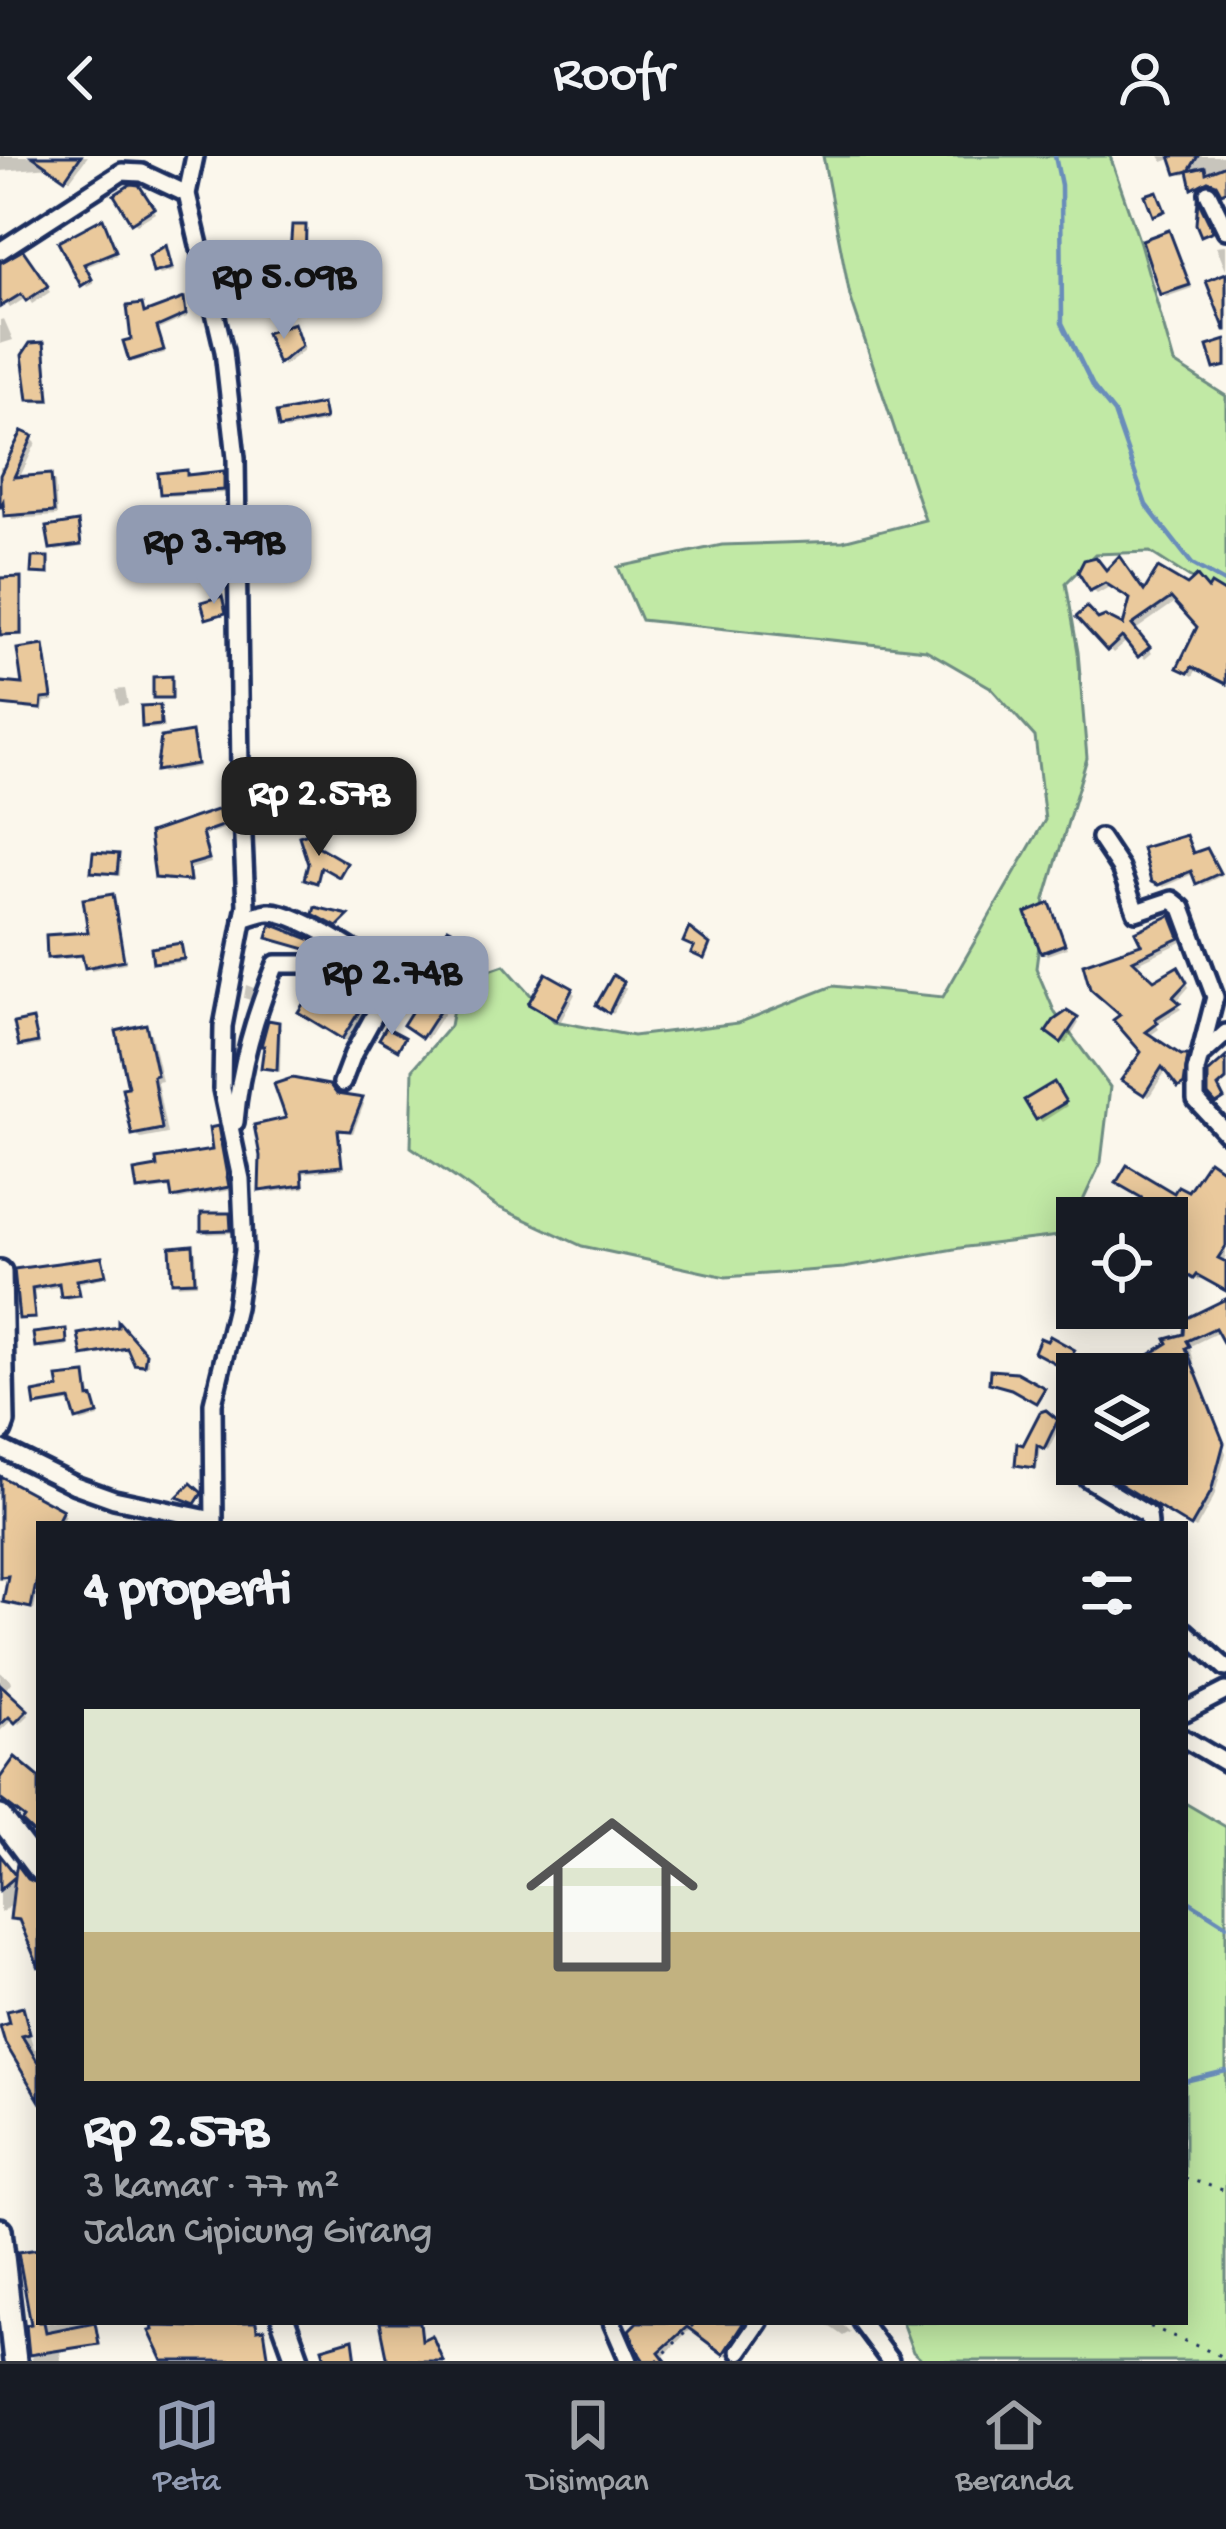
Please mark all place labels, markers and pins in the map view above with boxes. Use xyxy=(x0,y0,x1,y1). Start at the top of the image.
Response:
pin: Rp 5.09B xyxy=(160,240,408,342)
pin: Rp 3.79B xyxy=(90,505,338,607)
pin: Rp 2.57B xyxy=(195,757,443,859)
pin: Rp 2.74B xyxy=(268,936,516,1038)

